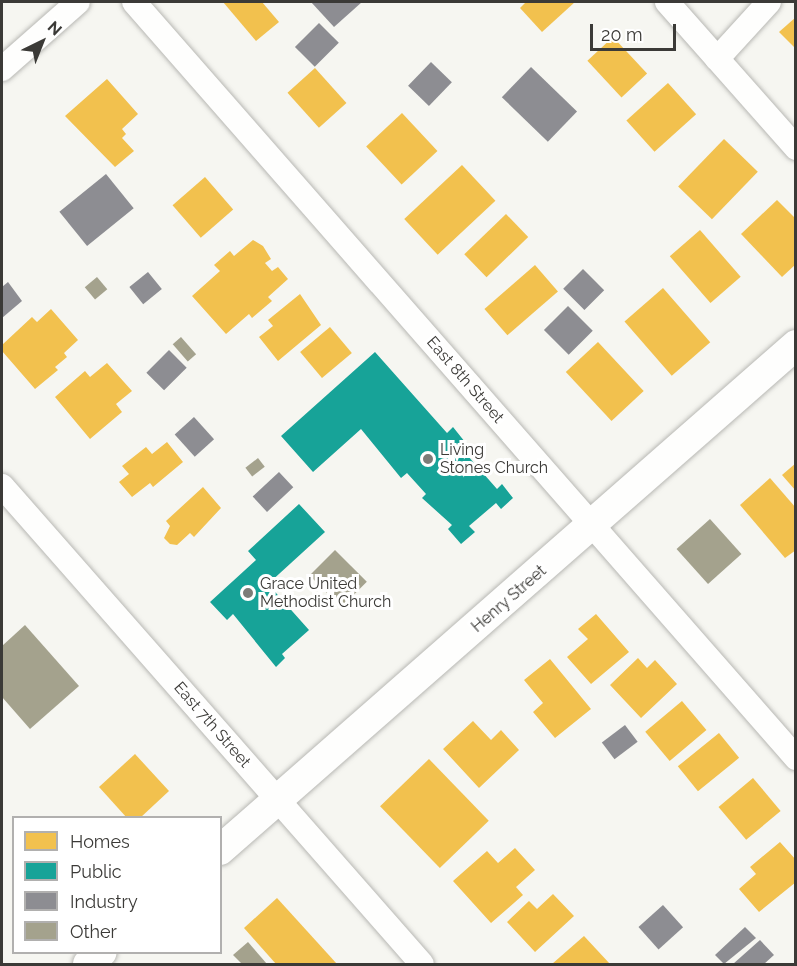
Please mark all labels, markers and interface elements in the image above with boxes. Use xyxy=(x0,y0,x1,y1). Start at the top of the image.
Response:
north arrow xyxy=(12,12,72,72)
scale bar xyxy=(593,12,678,50)
text: N xyxy=(44,17,66,40)
text: 20 m xyxy=(601,24,643,45)
street label: East 8th Street xyxy=(422,333,508,427)
place label: Living Stones Church xyxy=(440,440,548,478)
marker: Living Stones Church xyxy=(421,452,435,466)
street label: Henry Street xyxy=(468,561,550,637)
place label: Grace United Methodist Church xyxy=(260,574,391,612)
marker: Grace United Methodist Church xyxy=(241,586,255,600)
street label: East 7th Street xyxy=(170,678,254,772)
legend xyxy=(12,816,222,954)
text: Homes xyxy=(70,831,130,852)
text: Public xyxy=(70,861,122,882)
text: Industry xyxy=(70,891,138,912)
text: Other xyxy=(70,921,117,942)

